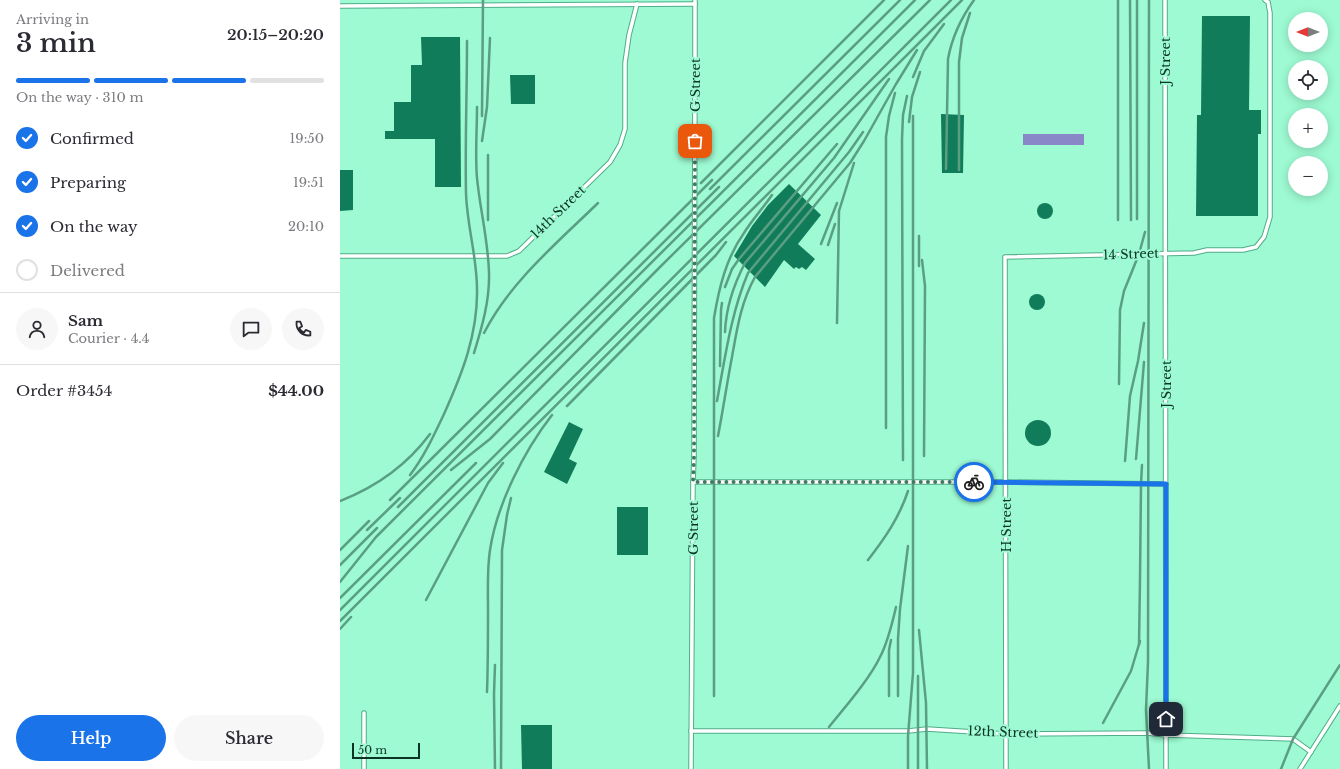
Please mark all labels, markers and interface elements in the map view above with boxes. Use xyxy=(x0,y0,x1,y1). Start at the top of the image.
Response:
text: Arriving in xyxy=(16,11,89,28)
north arrow xyxy=(1288,12,1328,52)
map controls xyxy=(1288,12,1328,196)
text: 20:15–20:20 xyxy=(227,25,324,44)
text: 3 min xyxy=(16,27,96,59)
street label: J Street xyxy=(1157,37,1174,87)
street label: G Street xyxy=(687,58,704,112)
button: locate xyxy=(1288,60,1328,100)
text: On the way · 310 m xyxy=(16,89,143,106)
button: + xyxy=(1288,108,1328,148)
pin xyxy=(678,124,712,158)
icon: check xyxy=(16,127,38,149)
text: Confirmed xyxy=(50,129,134,148)
text: 19:50 xyxy=(289,130,324,147)
icon: bag xyxy=(684,130,706,152)
button: − xyxy=(1288,156,1328,196)
icon: check xyxy=(16,171,38,193)
text: Preparing xyxy=(50,173,126,192)
text: 19:51 xyxy=(293,174,324,191)
street label: 14th Street xyxy=(527,181,589,242)
icon: check xyxy=(16,215,38,237)
text: On the way xyxy=(50,217,138,236)
text: 20:10 xyxy=(288,218,324,235)
street label: 14 Street xyxy=(1103,245,1159,263)
text: Delivered xyxy=(50,261,125,280)
button: person xyxy=(16,308,58,350)
button: chat xyxy=(230,308,272,350)
button: phone xyxy=(282,308,324,350)
text: Sam xyxy=(68,311,103,330)
text: Courier · 4.4 xyxy=(68,330,149,347)
street label: J Street xyxy=(1158,360,1175,410)
text: Order #3454 xyxy=(16,381,112,400)
text: $44.00 xyxy=(268,381,324,400)
courier xyxy=(954,462,994,502)
icon: bike xyxy=(963,471,985,493)
street label: H Street xyxy=(998,497,1015,552)
street label: G Street xyxy=(685,501,702,555)
pin xyxy=(1149,702,1183,736)
icon: home xyxy=(1155,708,1177,730)
button: Help xyxy=(16,715,166,761)
button: Share xyxy=(174,715,324,761)
street label: 12th Street xyxy=(967,722,1039,742)
scale bar xyxy=(352,741,420,760)
text: 50 m xyxy=(358,743,387,757)

